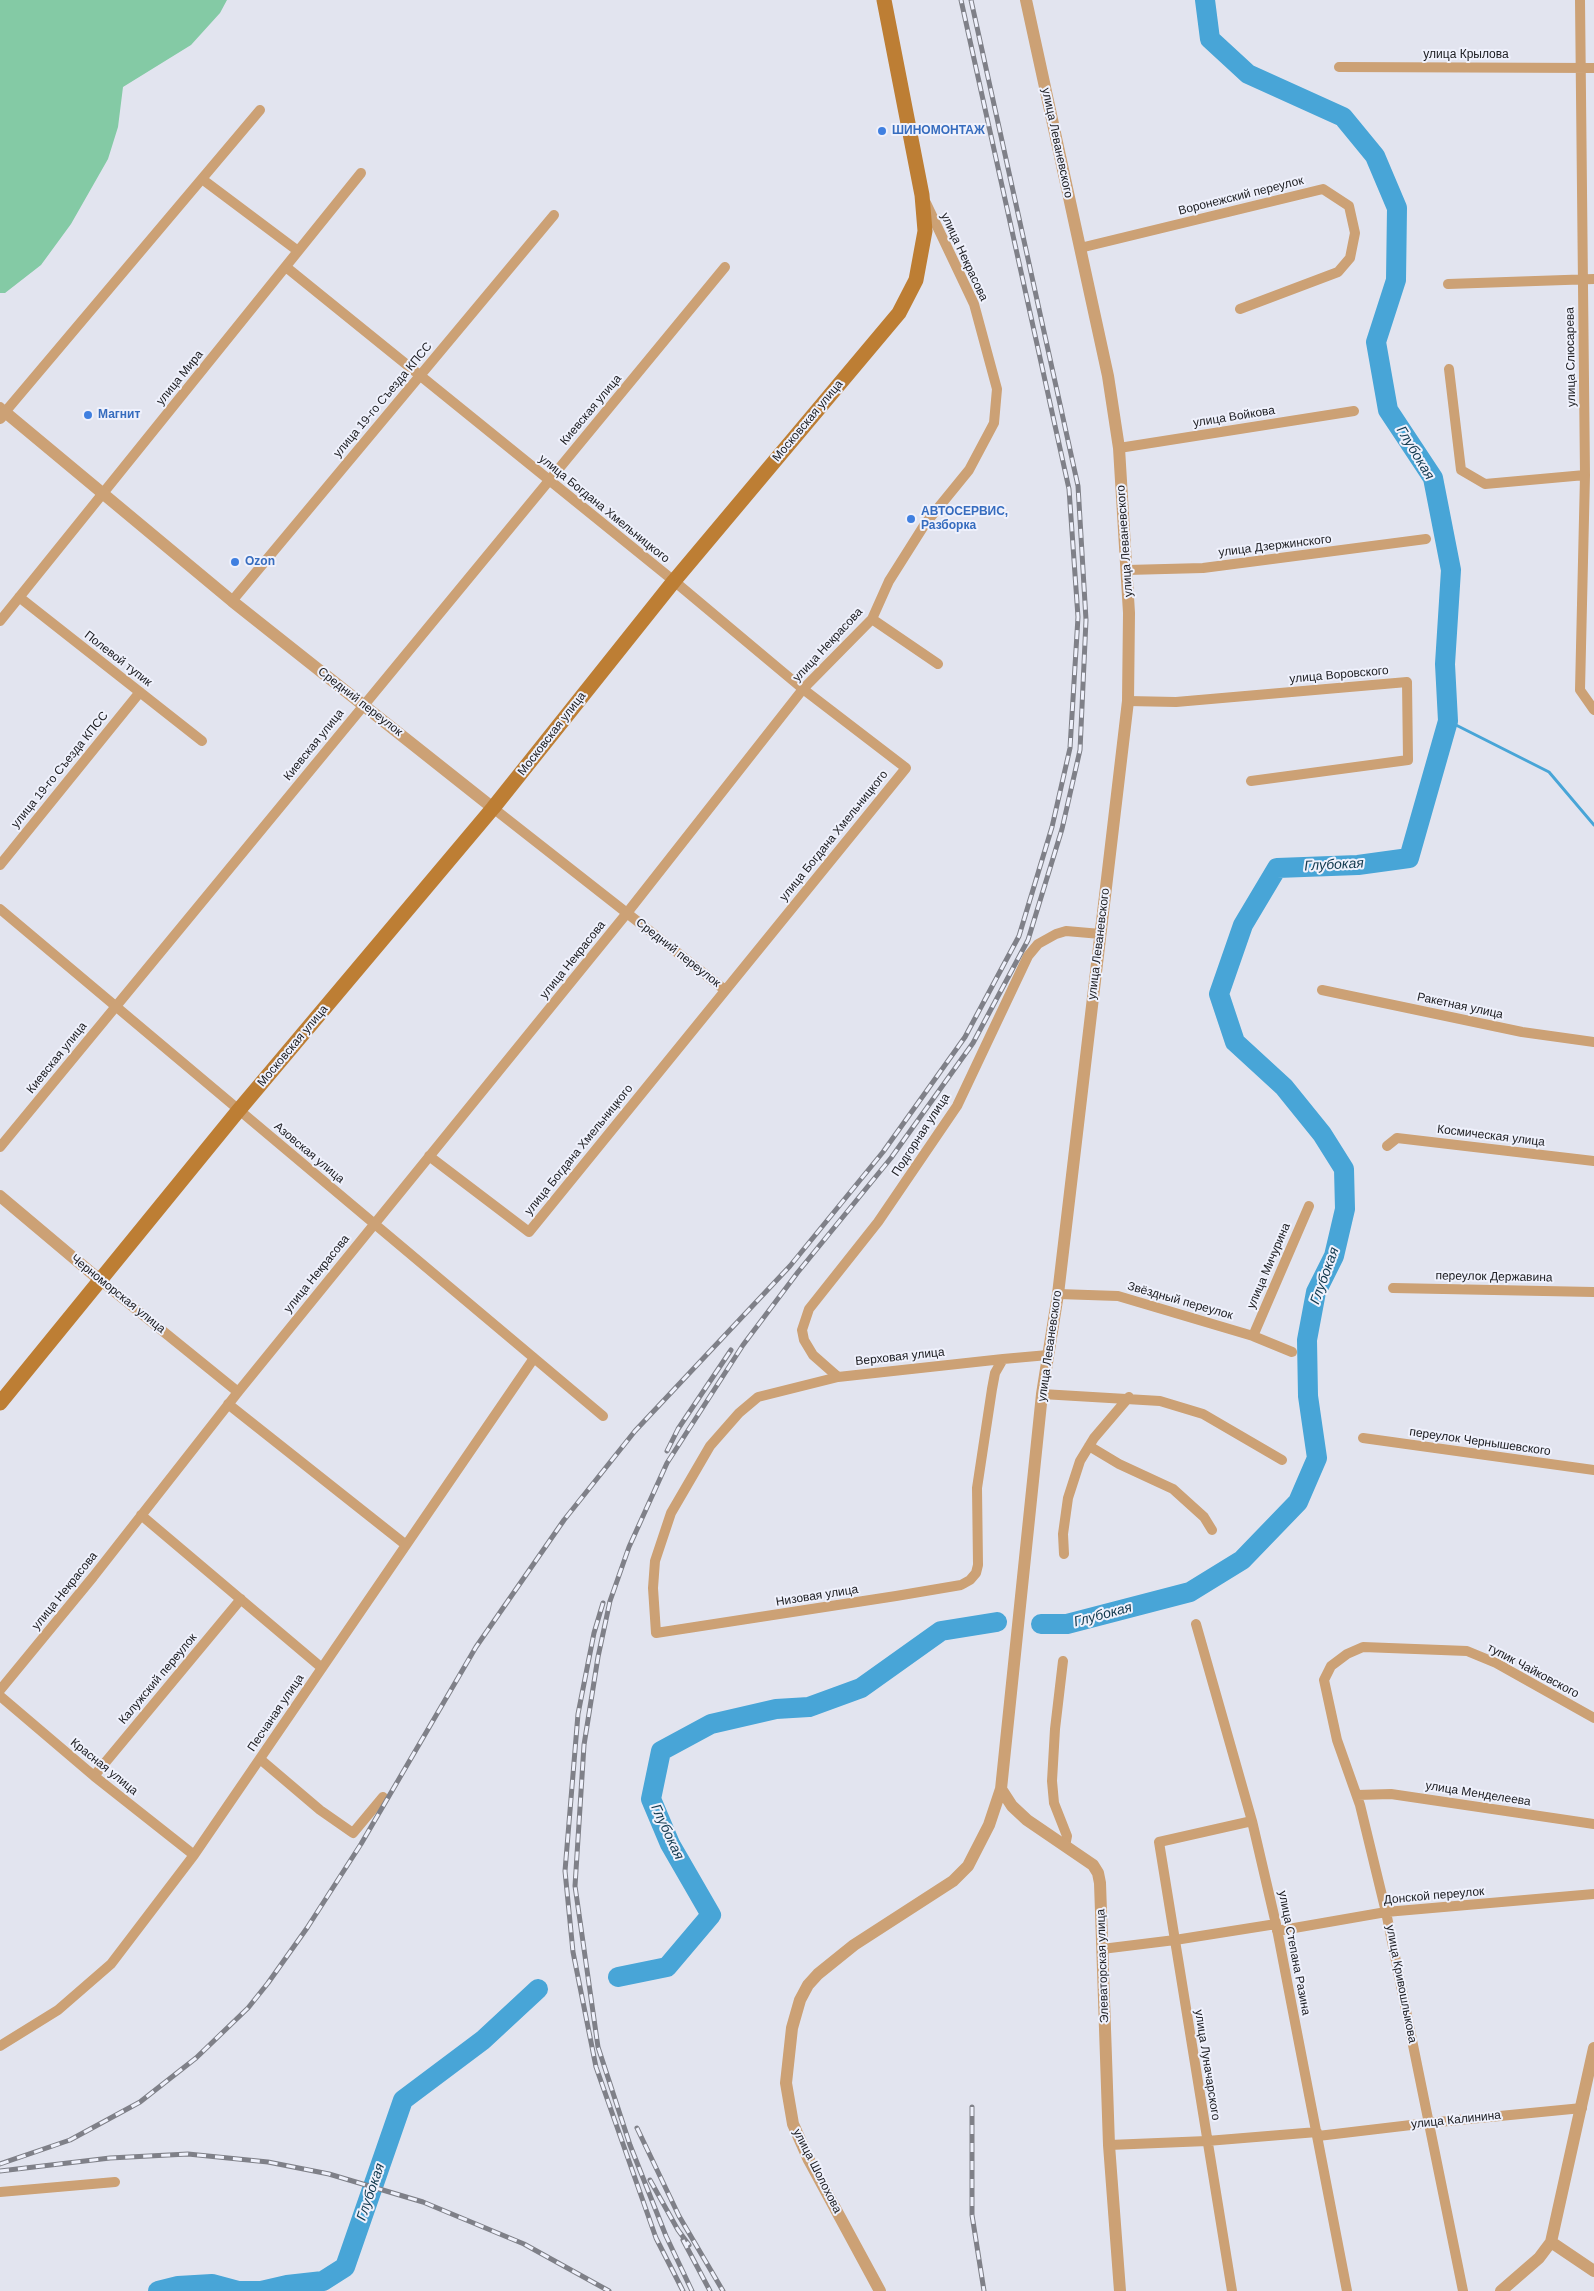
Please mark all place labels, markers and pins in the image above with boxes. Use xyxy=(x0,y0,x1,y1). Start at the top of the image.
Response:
place label: ШИНОМОНТАЖ xyxy=(892,124,985,138)
marker: ШИНОМОНТАЖ xyxy=(876,125,888,137)
place label: Магнит xyxy=(98,408,140,422)
marker: Магнит xyxy=(82,409,94,421)
place label: АВТОСЕРВИС, Разборка xyxy=(921,505,1008,533)
marker: АВТОСЕРВИС, Разборка xyxy=(905,513,917,525)
place label: Ozon xyxy=(245,555,275,569)
marker: Ozon xyxy=(229,556,241,568)

